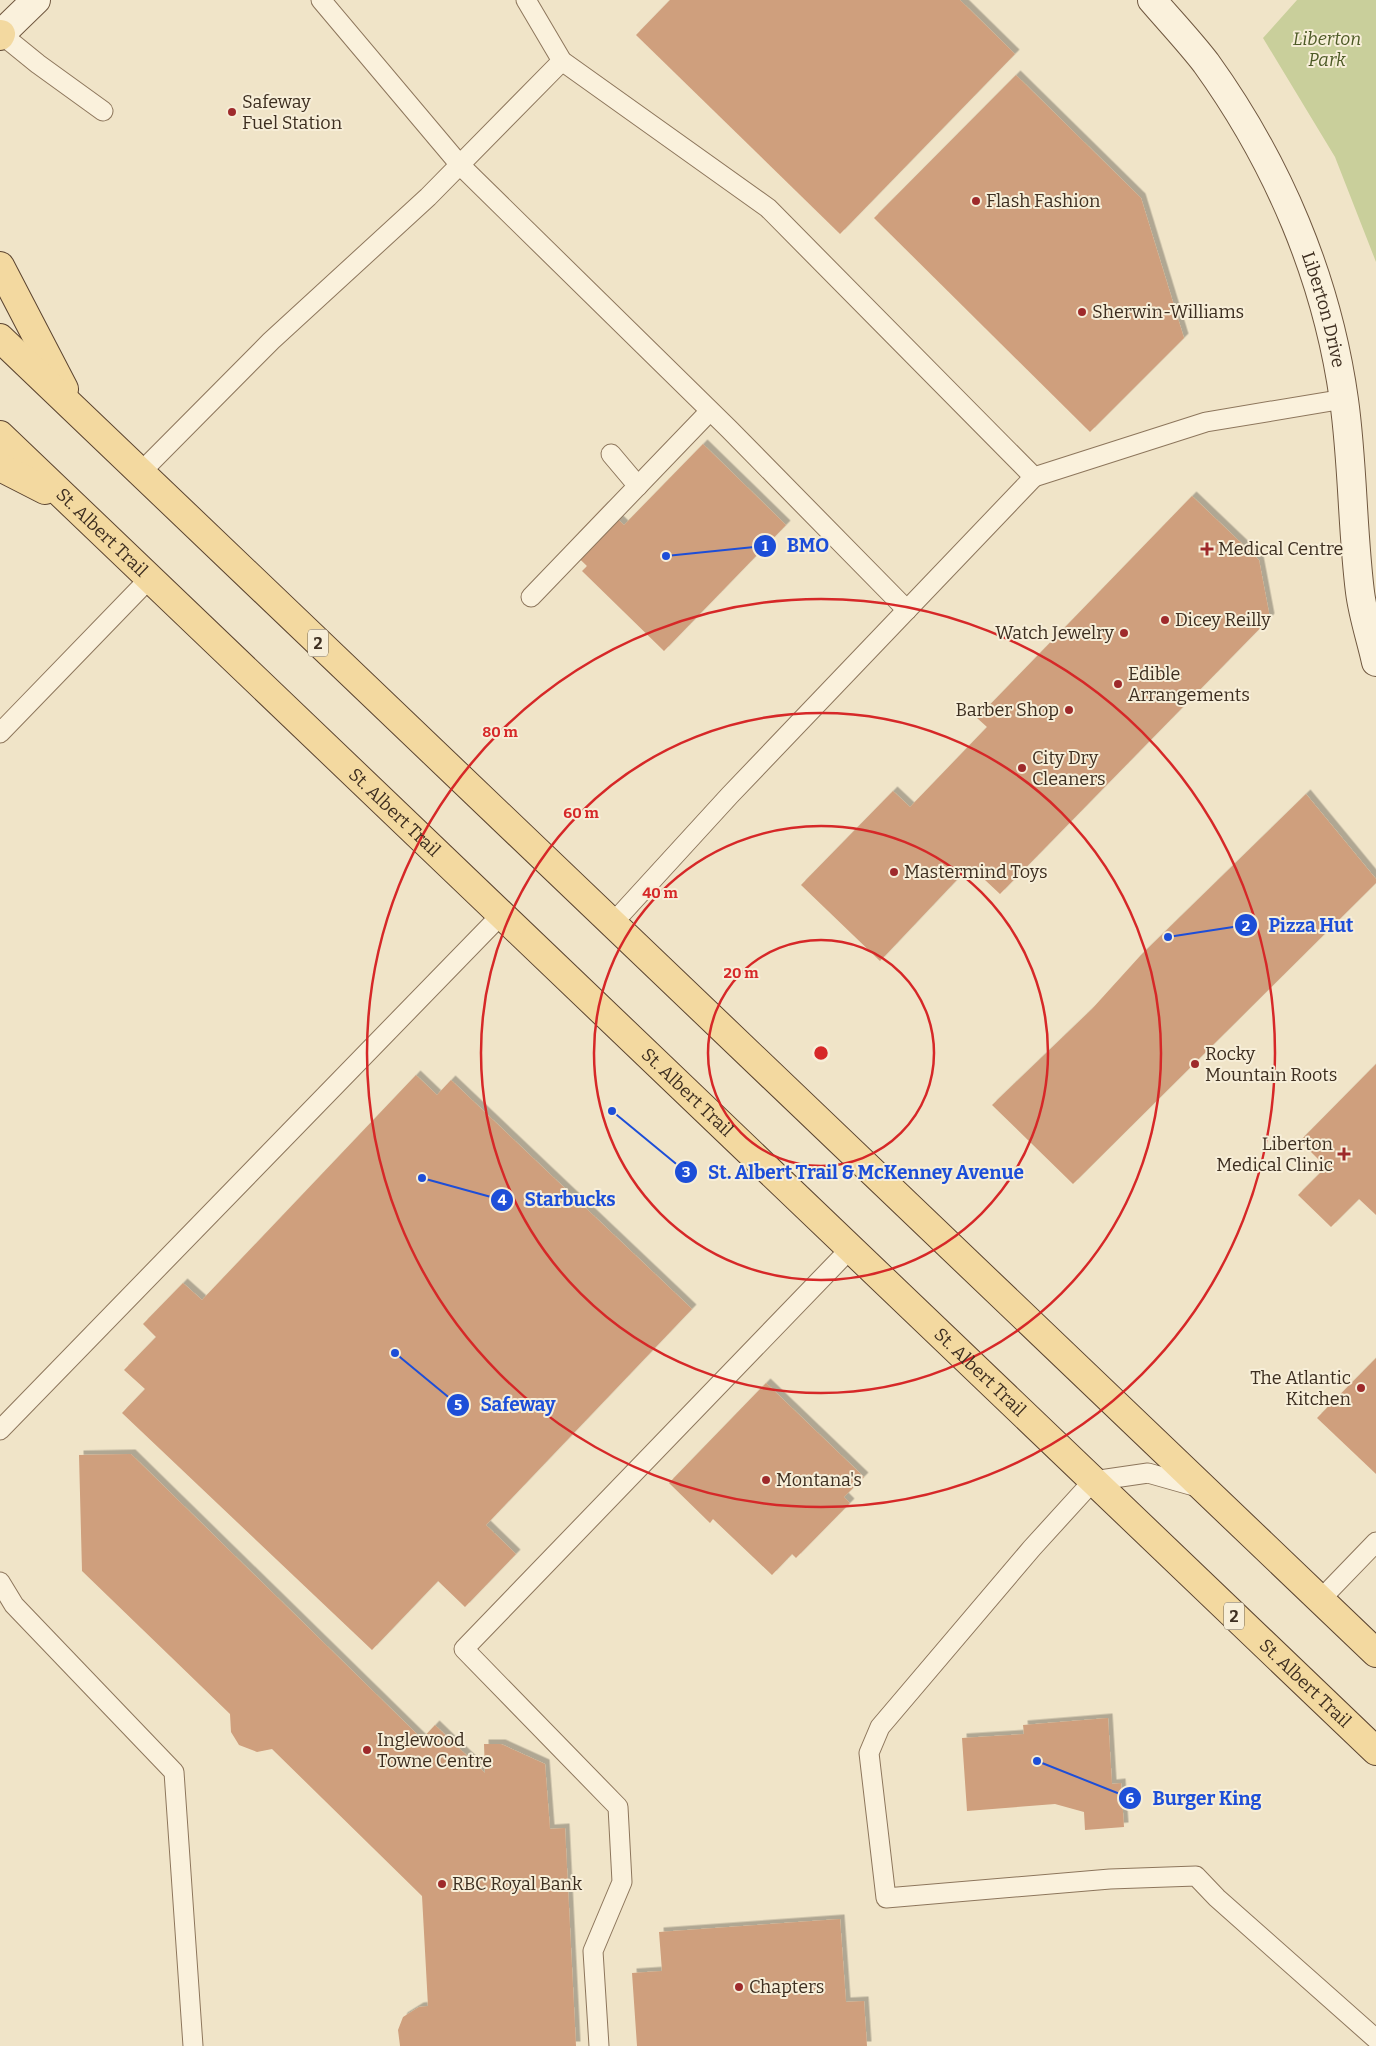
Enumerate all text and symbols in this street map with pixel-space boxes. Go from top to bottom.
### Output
park label: Liberton Park [1293,28,1361,71]
place label: Safeway Fuel Station [242,91,343,134]
marker: Safeway Fuel Station [226,106,238,118]
place label: Flash Fashion [986,190,1101,212]
marker: Flash Fashion [970,195,982,207]
street label: Liberton Drive [1297,249,1349,370]
place label: Sherwin-Williams [1092,301,1244,323]
marker: Sherwin-Williams [1076,306,1088,318]
street label: St. Albert Trail [51,484,152,581]
callout: BMO [752,529,840,563]
text: BMO [787,534,829,557]
text: 1 [762,537,769,555]
place label: Medical Centre [1218,538,1343,560]
marker: Medical Centre [1200,542,1214,556]
place label: Dicey Reilly [1175,609,1271,631]
marker: Dicey Reilly [1159,614,1171,626]
place label: Watch Jewelry [995,622,1114,644]
marker: Watch Jewelry [1118,627,1130,639]
road number: 2 [308,630,328,656]
place label: Edible Arrangements [1128,663,1250,706]
marker: Edible Arrangements [1112,678,1124,690]
place label: Barber Shop [955,699,1059,721]
marker: Barber Shop [1063,704,1075,716]
text: 80 m [482,723,518,741]
place label: City Dry Cleaners [1032,747,1106,790]
marker: City Dry Cleaners [1016,762,1028,774]
street label: St. Albert Trail [344,763,445,861]
text: 60 m [563,804,599,822]
place label: Mastermind Toys [904,861,1048,883]
marker: Mastermind Toys [888,866,900,878]
text: 40 m [642,884,679,902]
callout: Pizza Hut [1233,908,1363,942]
text: Pizza Hut [1268,914,1354,937]
text: 2 [1242,917,1250,935]
text: 20 m [724,964,759,982]
street label: St. Albert Trail [637,1043,738,1141]
place label: Rocky Mountain Roots [1205,1043,1337,1086]
centre of rings [812,1044,830,1062]
marker: Rocky Mountain Roots [1189,1058,1201,1070]
place label: Liberton Medical Clinic [1216,1133,1334,1176]
marker: Liberton Medical Clinic [1337,1147,1351,1161]
callout: St. Albert Trail & McKenney Avenue [673,1155,1034,1189]
text: St. Albert Trail & McKenney Avenue [708,1161,1024,1184]
text: 3 [682,1163,690,1181]
callout: Starbucks [489,1183,625,1217]
text: Starbucks [524,1188,616,1211]
text: 4 [497,1191,507,1209]
street label: St. Albert Trail [930,1323,1030,1421]
place label: The Atlantic Kitchen [1250,1367,1352,1410]
marker: The Atlantic Kitchen [1355,1382,1367,1394]
callout: Safeway [445,1388,565,1422]
text: Safeway [481,1393,556,1416]
text: 5 [454,1396,462,1414]
place label: Montana's [776,1469,862,1491]
marker: Montana's [760,1474,772,1486]
road number: 2 [1224,1602,1244,1630]
street label: St. Albert Trail [1255,1634,1356,1732]
place label: Inglewood Towne Centre [377,1729,492,1772]
marker: Inglewood Towne Centre [361,1744,373,1756]
callout: Burger King [1118,1781,1272,1815]
text: Burger King [1153,1787,1262,1810]
text: 6 [1126,1789,1135,1807]
place label: RBC Royal Bank [452,1873,583,1895]
marker: RBC Royal Bank [436,1878,448,1890]
place label: Chapters [749,1976,824,1998]
marker: Chapters [733,1981,745,1993]

